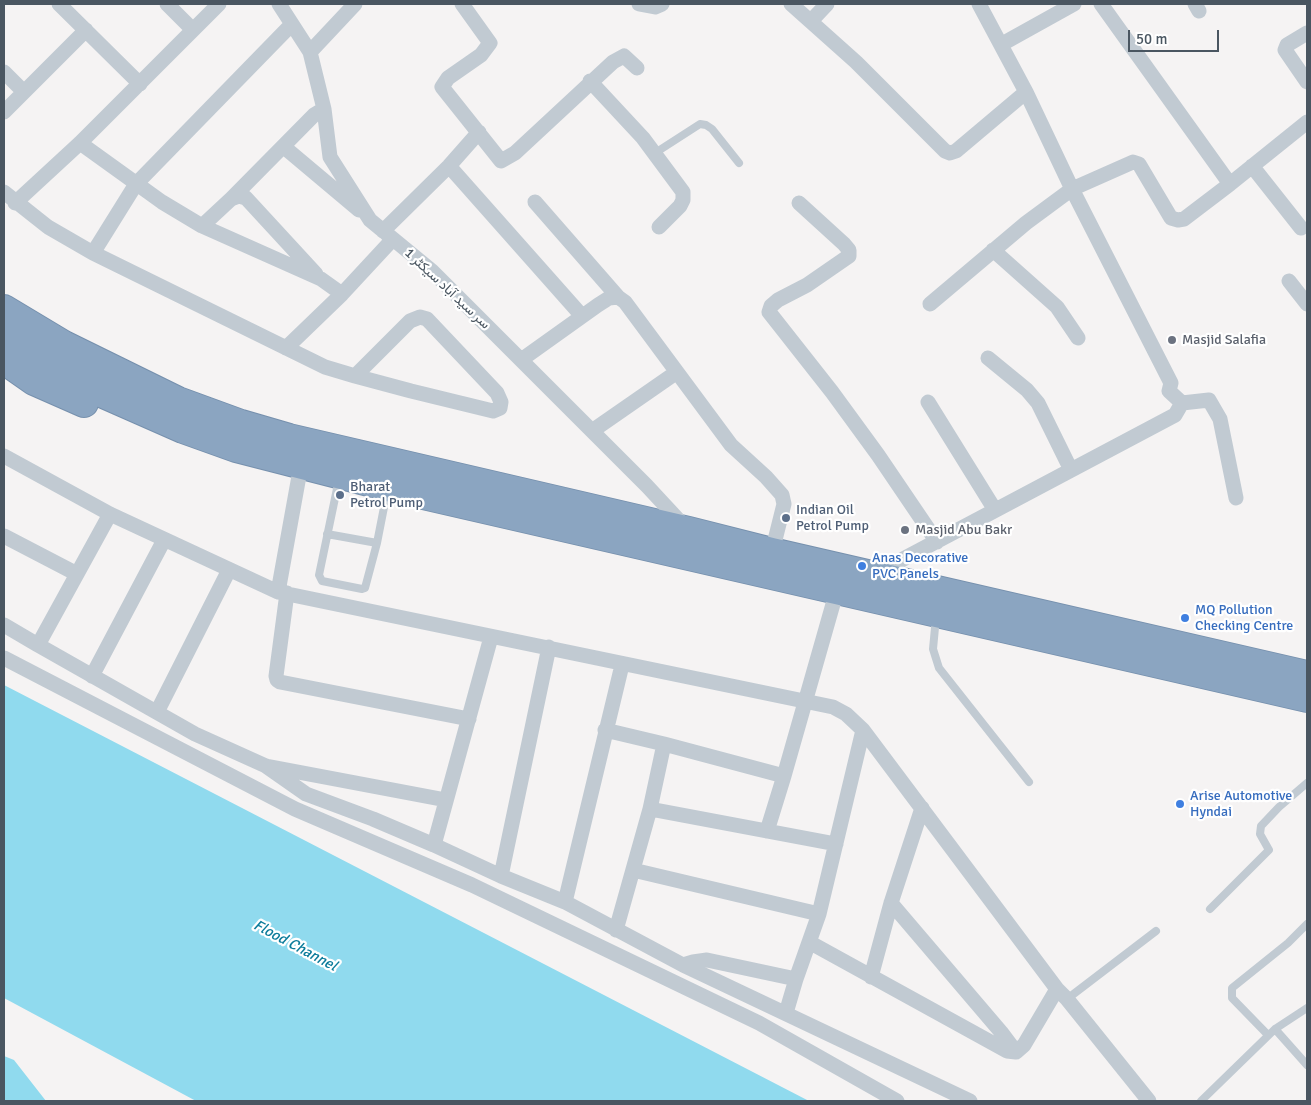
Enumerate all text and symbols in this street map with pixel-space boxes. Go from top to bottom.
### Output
scale bar [1131,20,1222,52]
text: 50 m [1136,30,1167,48]
street label: سر سید آباد سیکٹر 1 [401,245,493,333]
place label: Masjid Salafia [1182,332,1266,348]
marker: Masjid Salafia [1166,334,1178,346]
place label: Bharat Petrol Pump [350,479,423,512]
marker: Bharat Petrol Pump [334,489,346,501]
place label: Indian Oil Petrol Pump [796,502,869,534]
marker: Indian Oil Petrol Pump [780,512,792,524]
place label: Masjid Abu Bakr [915,522,1012,538]
marker: Masjid Abu Bakr [899,524,911,536]
place label: Anas Decorative PVC Panels [872,550,968,582]
marker: Anas Decorative PVC Panels [856,560,868,572]
place label: MQ Pollution Checking Centre [1195,602,1293,634]
marker: MQ Pollution Checking Centre [1179,612,1191,624]
place label: Arise Automotive Hyndai [1190,788,1292,820]
marker: Arise Automotive Hyndai [1174,798,1186,810]
water label: Flood Channel [250,916,340,976]

